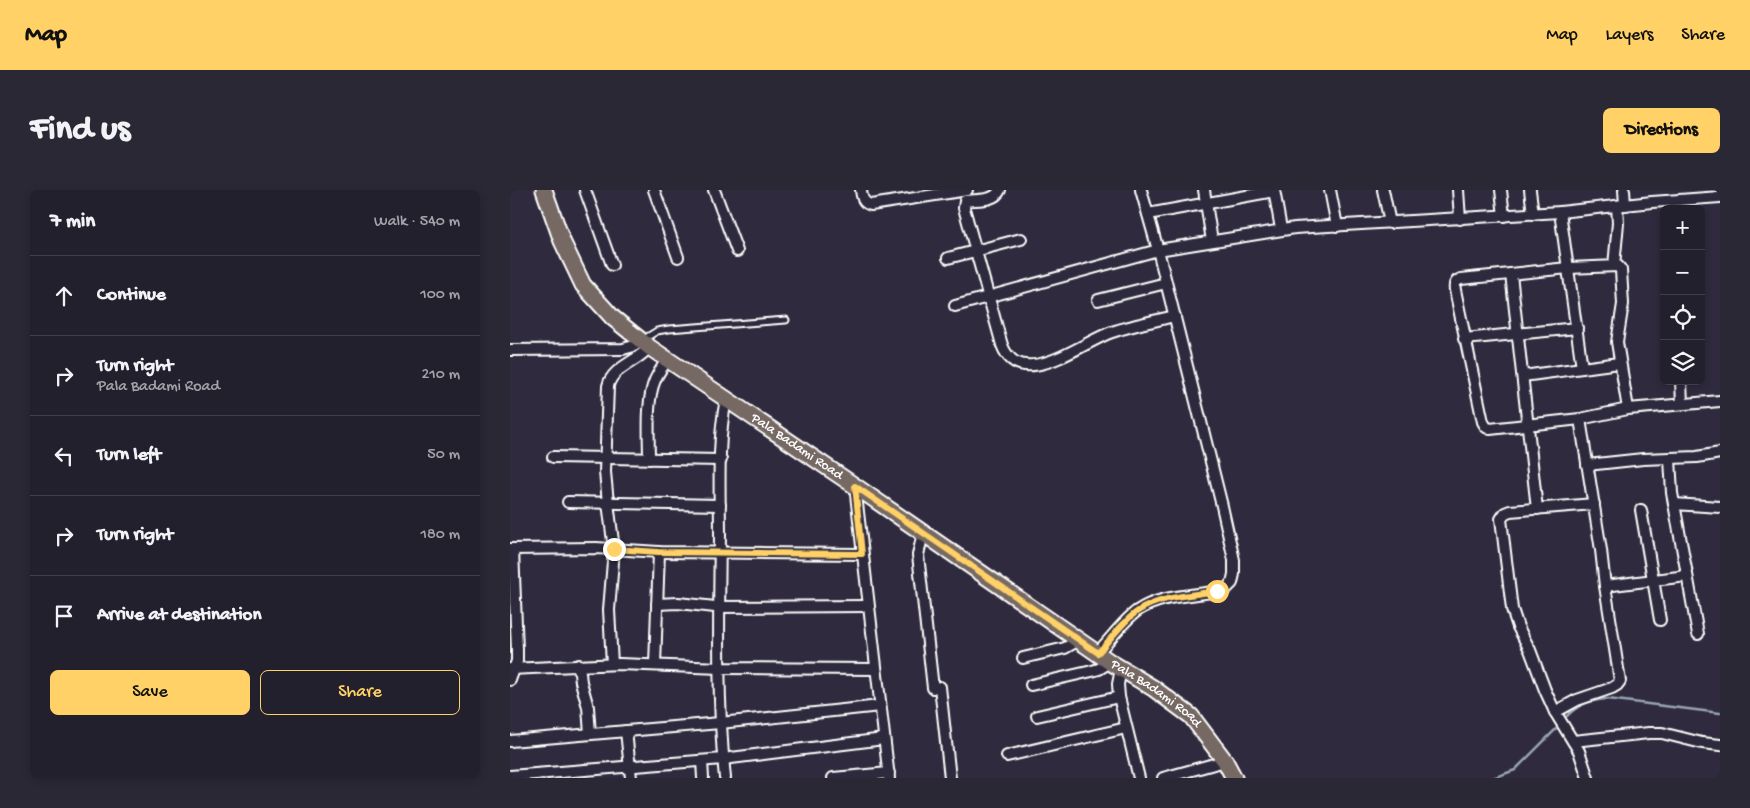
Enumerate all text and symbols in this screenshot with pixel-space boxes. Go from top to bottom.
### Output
text: Map [25,21,67,50]
text: Map [1546,25,1578,46]
text: Layers [1606,25,1653,46]
text: Share [1681,25,1725,46]
button: Directions [1603,108,1720,153]
text: Find us [30,110,130,151]
map controls [1660,205,1705,385]
button: + [1660,205,1705,250]
text: 7 min [50,210,95,235]
text: Walk · 540 m [374,213,460,232]
button: − [1660,250,1705,295]
icon: ahead [50,282,78,310]
text: Continue [97,284,166,307]
text: 100 m [420,286,460,305]
button: locate [1660,295,1705,340]
button: layers [1660,340,1705,385]
text: Turn right [97,355,173,378]
icon: right [50,362,78,390]
text: 210 m [421,366,460,385]
text: Pala Badami Road [97,378,220,397]
street label: Pala Badami Road [747,409,848,485]
icon: left [50,442,78,470]
text: Turn left [97,444,161,467]
text: 50 m [427,446,460,465]
icon: right [50,522,78,550]
text: Turn right [97,524,173,547]
text: 180 m [421,526,460,545]
route end [603,538,626,561]
route start [1206,580,1229,603]
icon: arrive [50,602,78,630]
text: Arrive at destination [97,604,261,627]
street label: Pala Badami Road [1107,655,1206,732]
button: Save [50,670,250,715]
button: Share [260,670,460,715]

